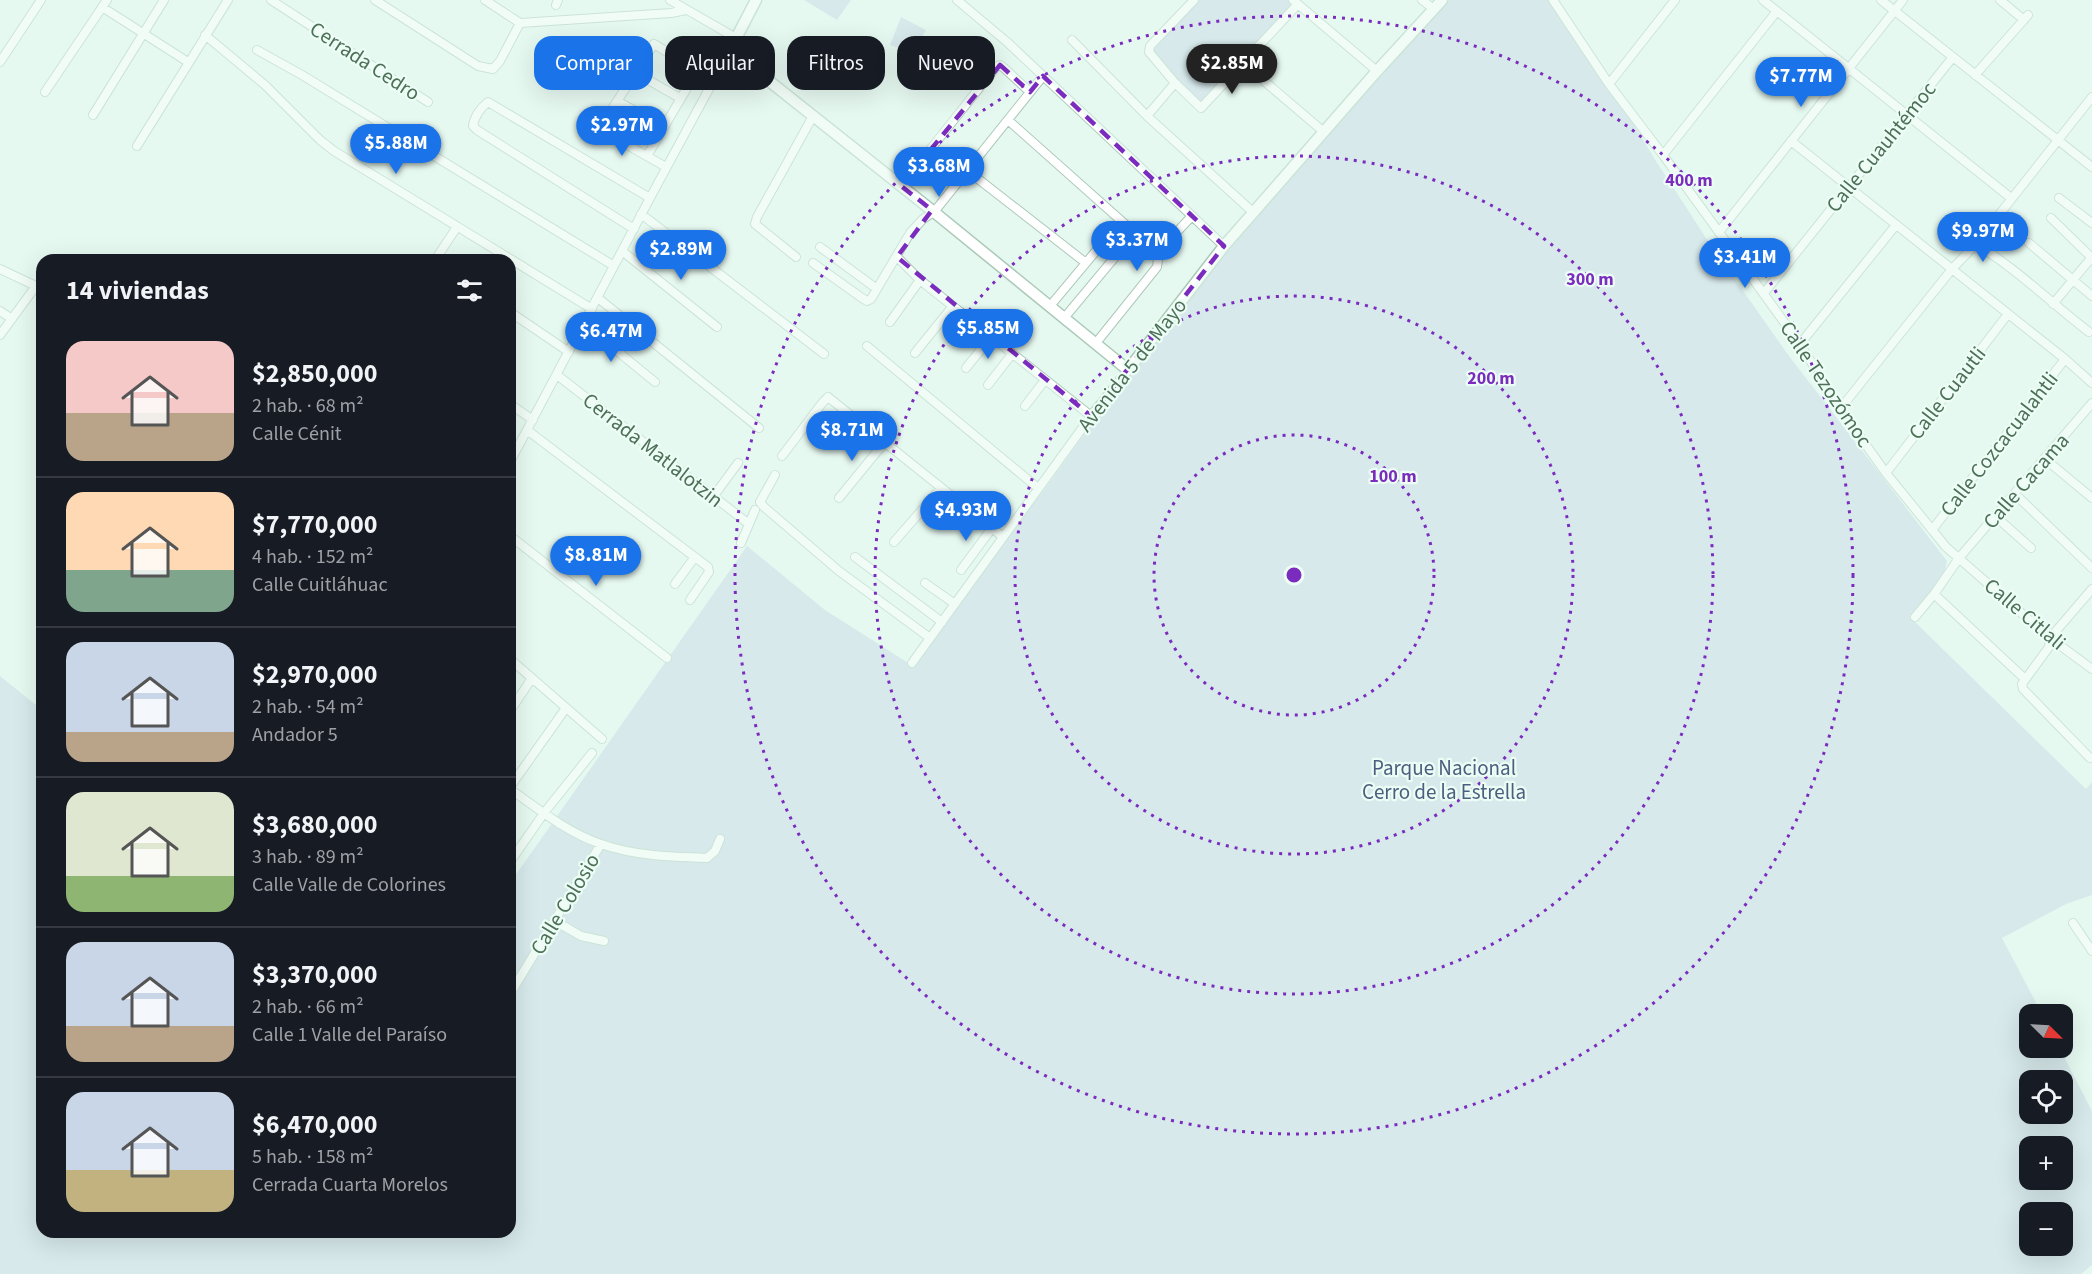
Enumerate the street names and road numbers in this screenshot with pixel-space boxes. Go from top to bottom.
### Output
street label: Cerrada Cedro [304,14,426,108]
street label: Calle Cuauhtémoc [1819,75,1943,219]
street label: Avenida 5 de Mayo [1070,292,1194,438]
street label: Calle Tezozómoc [1773,315,1880,454]
street label: Calle Cuautli [1901,340,1993,446]
street label: Calle Cozcacualahtli [1933,365,2065,523]
street label: Cerrada Matlalotzin [576,385,730,515]
street label: Calle Cacama [1976,426,2076,536]
street label: Calle Citlali [1978,571,2072,657]
street label: Calle Colosio [523,848,607,960]

